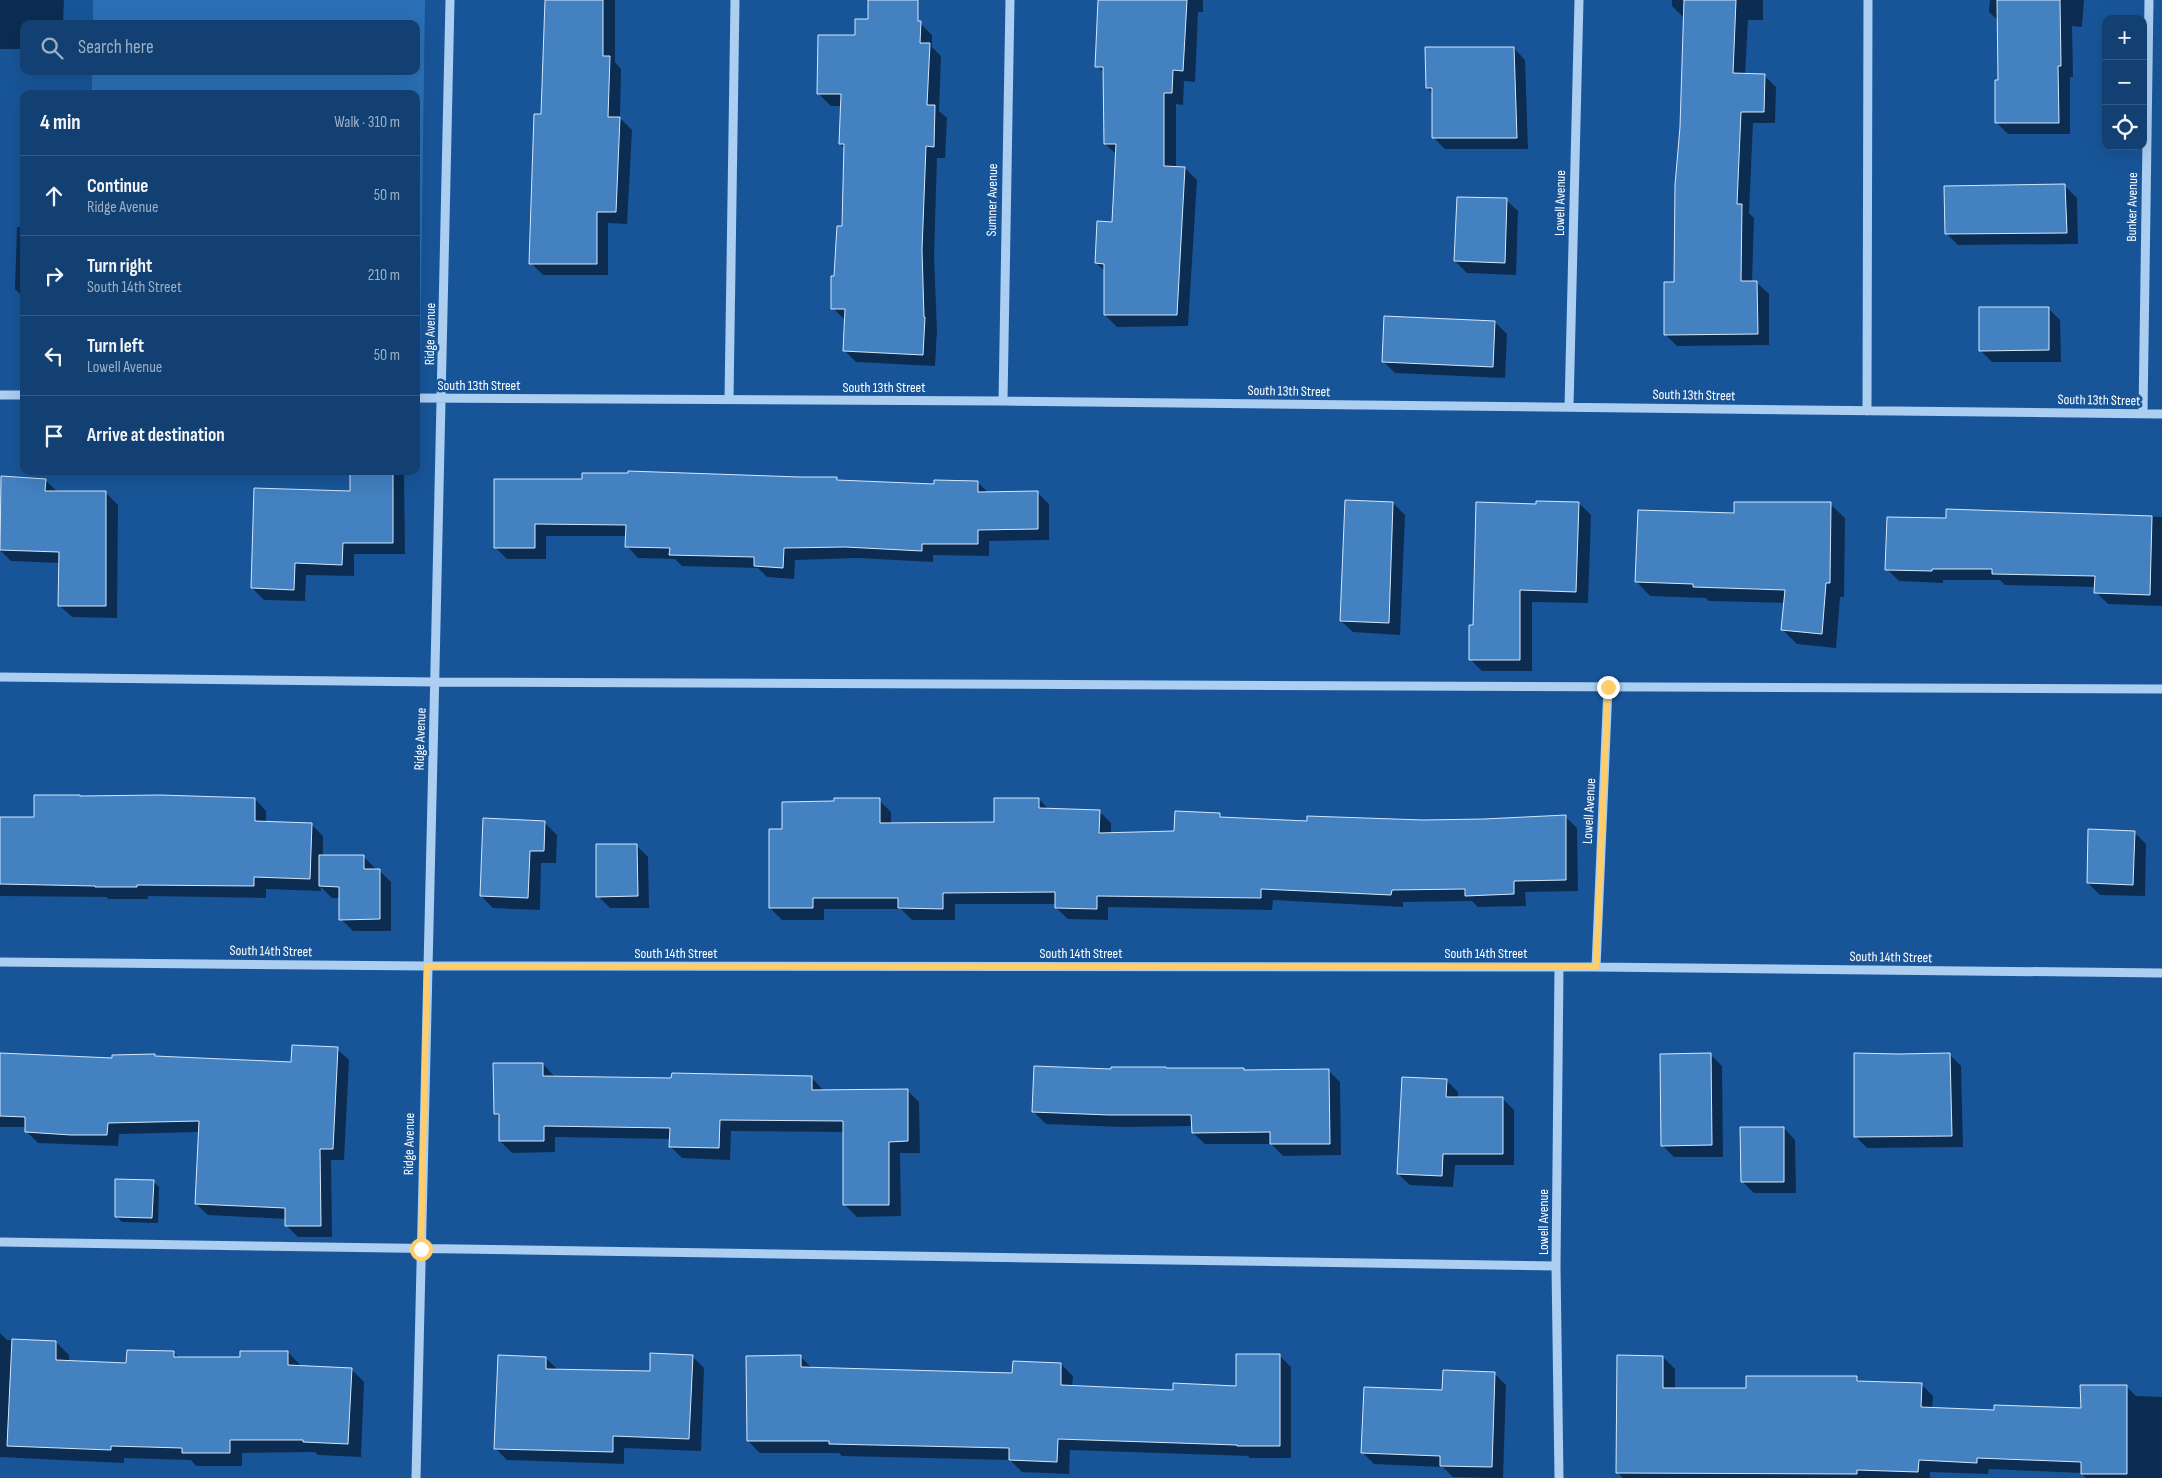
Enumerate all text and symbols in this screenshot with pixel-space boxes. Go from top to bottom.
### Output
map controls [2102,15,2147,150]
button: + [2102,15,2147,60]
search box [20,20,420,75]
icon: search [38,34,66,62]
text: Search here [78,36,154,59]
button: − [2102,60,2147,105]
button: locate [2102,105,2147,150]
text: 4 min [40,110,81,135]
text: Walk · 310 m [334,113,400,132]
street label: Sumner Avenue [983,163,1001,237]
street label: Lowell Avenue [1551,170,1569,236]
street label: Bunker Avenue [2123,172,2141,242]
text: Continue [87,175,148,198]
icon: ahead [40,182,68,210]
text: 50 m [374,186,400,205]
text: Ridge Avenue [87,198,158,217]
text: Turn right [87,255,152,278]
icon: right [40,262,68,290]
text: 210 m [368,266,400,285]
text: South 14th Street [87,278,182,297]
street label: Ridge Avenue [421,303,439,365]
text: Turn left [87,335,144,358]
icon: left [40,342,68,370]
text: 50 m [374,346,400,365]
text: Lowell Avenue [87,358,162,377]
street label: South 13th Street [438,377,520,394]
street label: South 13th Street [843,379,925,396]
street label: South 13th Street [1247,382,1331,400]
street label: South 13th Street [1652,386,1736,404]
street label: South 13th Street [2057,391,2141,409]
icon: arrive [40,422,68,450]
text: Arrive at destination [87,424,225,447]
route end [1597,676,1620,699]
street label: Ridge Avenue [410,707,430,771]
street label: Lowell Avenue [1579,778,1599,844]
street label: South 14th Street [229,942,313,960]
street label: South 14th Street [635,945,717,962]
street label: South 14th Street [1040,945,1122,962]
street label: South 14th Street [1445,945,1527,962]
street label: South 14th Street [1849,948,1933,966]
street label: Ridge Avenue [400,1113,418,1175]
street label: Lowell Avenue [1535,1189,1552,1255]
route start [410,1238,433,1261]

